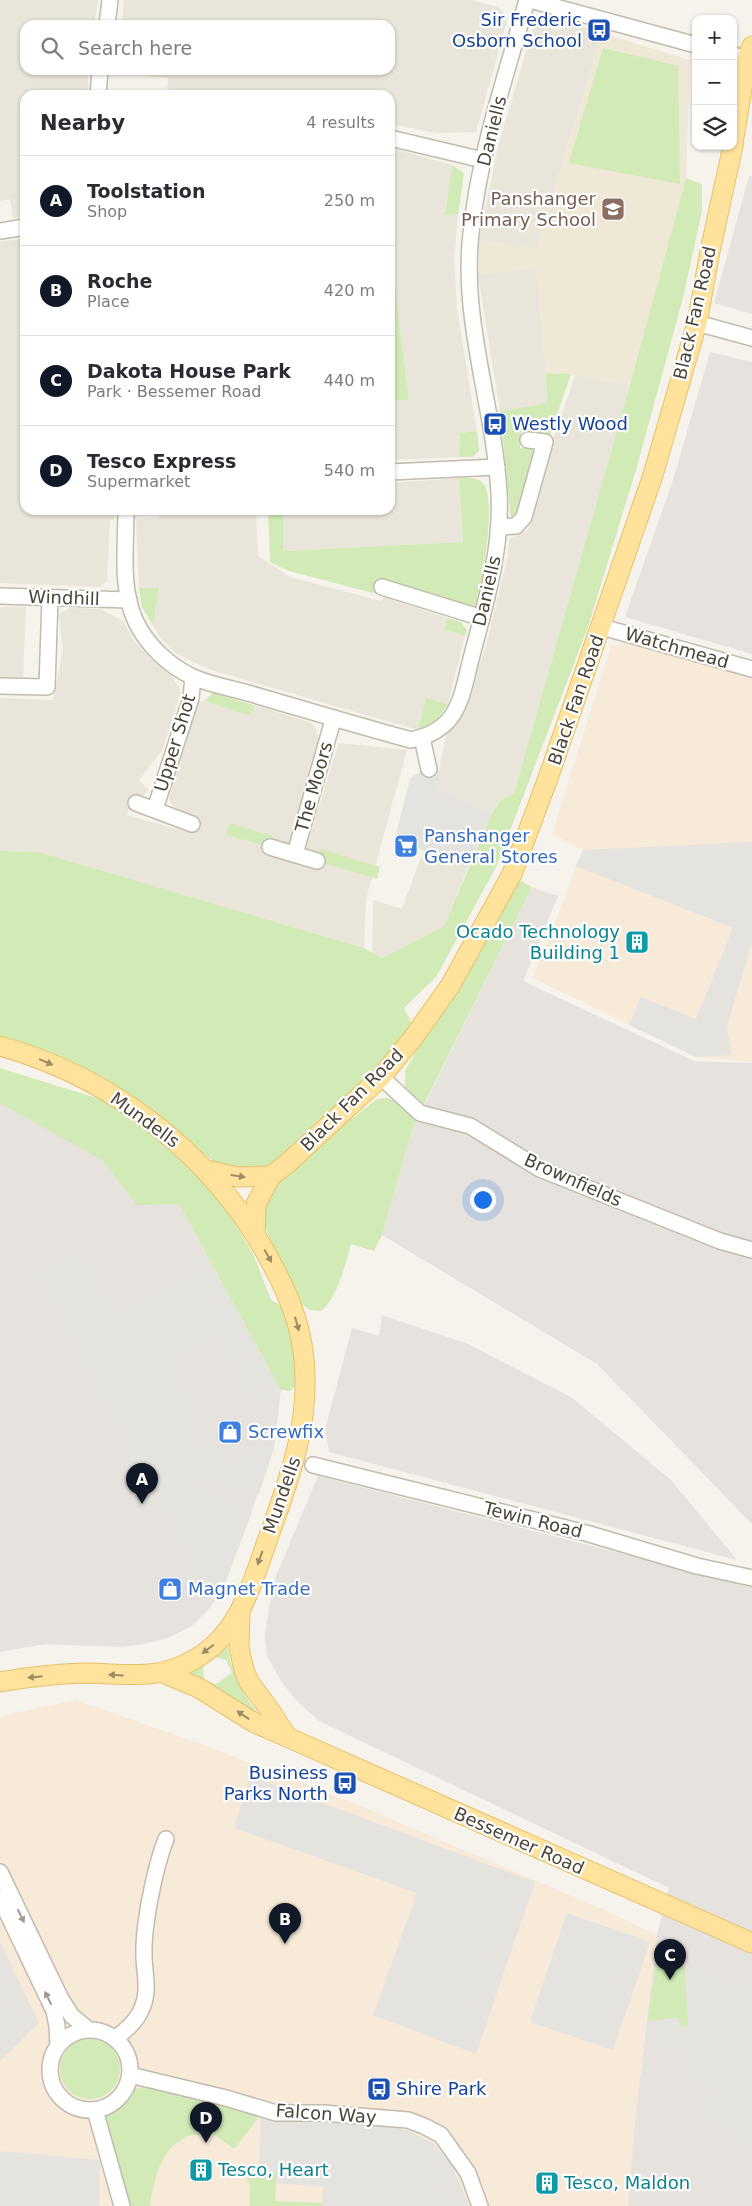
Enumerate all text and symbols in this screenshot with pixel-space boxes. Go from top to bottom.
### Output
place label: Sir Frederic Osborn School [452,9,582,51]
map controls [692,15,737,150]
button: + [692,15,737,60]
bus stop icon: Sir Frederic Osborn School [586,17,612,43]
search box [20,20,395,75]
icon: search [38,34,66,62]
text: Search here [78,37,192,59]
button: − [692,60,737,105]
street label: Daniells [473,94,510,168]
button: layers [692,105,737,150]
text: Nearby [40,111,125,135]
text: 4 results [306,113,375,132]
text: Toolstation [87,180,205,202]
place label: Panshanger Primary School [461,188,597,230]
text: A [50,191,62,210]
text: 250 m [324,191,375,210]
school or university icon: Panshanger Primary School [600,196,626,222]
text: Shop [87,202,127,221]
street label: Black Fan Road [669,244,720,382]
text: Roche [87,270,152,292]
text: B [50,281,62,300]
text: 420 m [324,281,375,300]
text: Place [87,292,130,311]
text: Dakota House Park [87,360,291,382]
text: C [50,371,62,390]
text: 440 m [324,371,375,390]
text: Park · Bessemer Road [87,382,261,401]
bus stop icon: Westly Wood [482,411,508,437]
place label: Westly Wood [512,413,628,434]
text: Tesco Express [87,450,236,472]
text: D [49,461,63,480]
text: 540 m [324,461,375,480]
text: Supermarket [87,472,190,491]
street label: Daniells [468,554,505,628]
street label: Windhill [28,586,100,609]
street label: Watchmead [623,623,732,672]
street label: Black Fan Road [543,632,608,768]
street label: Upper Shot [150,691,199,794]
street label: The Moors [290,739,337,836]
place label: Panshanger General Stores [424,825,558,867]
supermarket icon: Panshanger General Stores [393,833,419,859]
place label: Ocado Technology Building 1 [456,921,620,963]
building icon: Ocado Technology Building 1 [624,929,650,955]
street label: Black Fan Road [296,1044,407,1155]
one-way arrow [39,1058,54,1066]
street label: Mundells [107,1088,184,1152]
street label: Brownfields [521,1149,625,1210]
one-way arrow [230,1172,246,1180]
your location [470,1187,496,1213]
one-way arrow [263,1249,272,1263]
one-way arrow [294,1316,302,1331]
shop icon: Screwfix [217,1419,243,1445]
place label: Screwfix [248,1421,324,1442]
street label: Mundells [259,1453,305,1536]
pin: A [126,1463,158,1504]
street label: Tewin Road [481,1497,585,1542]
one-way arrow [256,1551,264,1566]
shop icon: Magnet Trade [157,1576,183,1602]
place label: Magnet Trade [188,1578,311,1599]
one-way arrow [202,1644,215,1655]
one-way arrow [108,1671,124,1679]
one-way arrow [26,1673,42,1681]
one-way arrow [237,1711,250,1720]
place label: Business Parks North [224,1762,328,1804]
bus stop icon: Business Parks North [332,1770,358,1796]
street label: Bessemer Road [451,1802,587,1879]
pin: B [269,1903,301,1944]
one-way arrow [17,1909,25,1923]
pin: C [654,1939,686,1980]
one-way arrow [44,1991,52,2005]
bus stop icon: Shire Park [366,2076,392,2102]
place label: Shire Park [396,2078,487,2099]
street label: Falcon Way [275,2100,378,2128]
pin: D [190,2102,222,2143]
building icon: Tesco, Heart [188,2157,214,2183]
place label: Tesco, Heart [217,2159,329,2180]
building icon: Tesco, Maldon [534,2170,560,2196]
place label: Tesco, Maldon [563,2172,690,2193]

